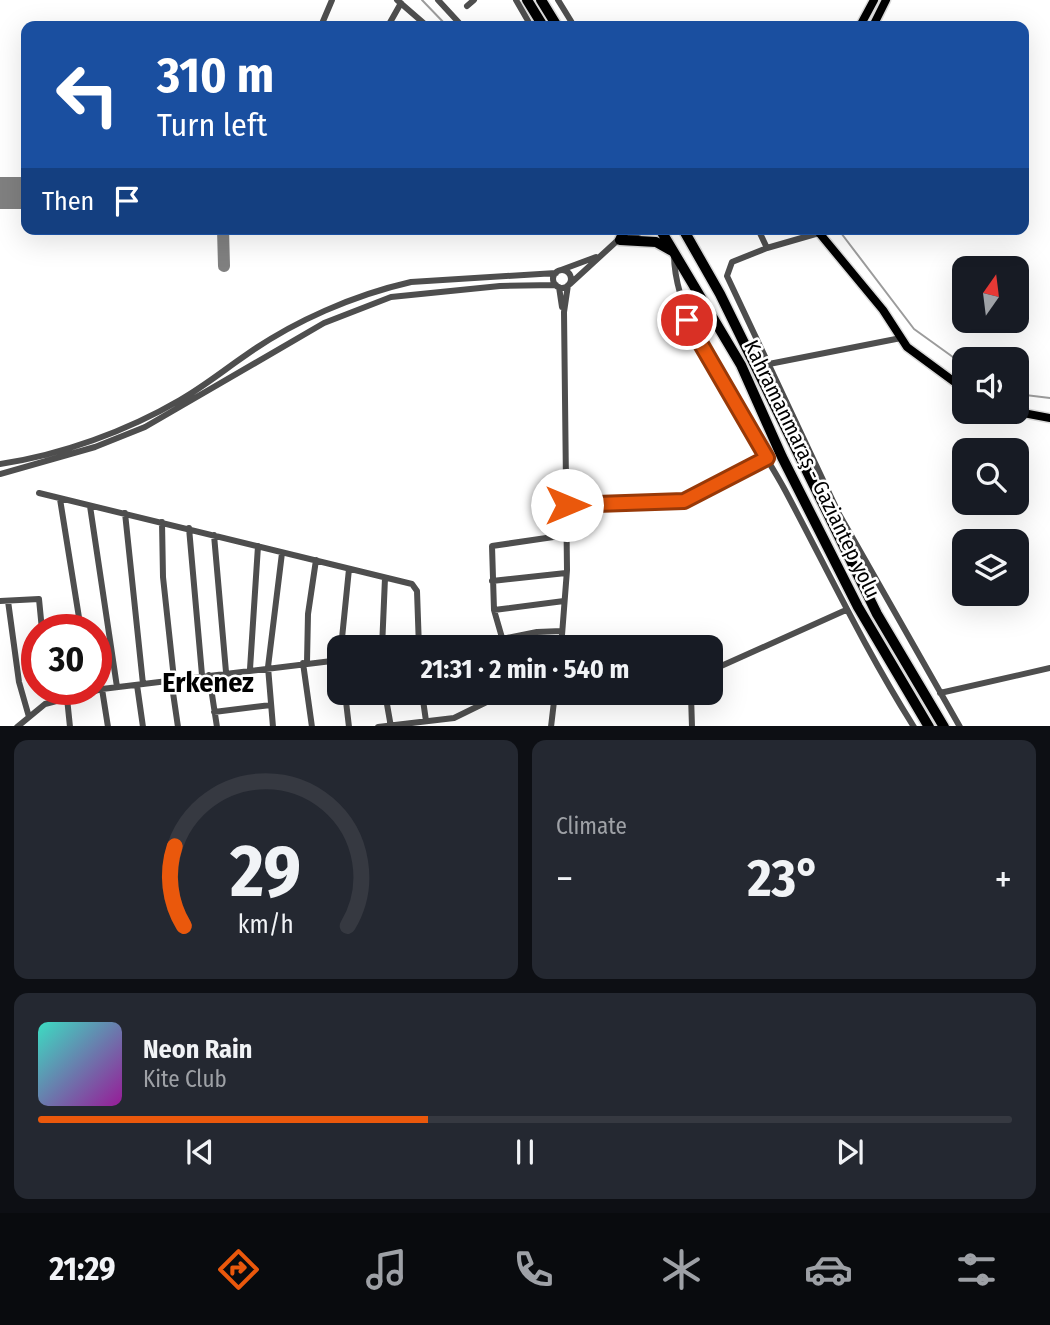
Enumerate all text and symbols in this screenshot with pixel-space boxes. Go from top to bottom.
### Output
text: 310 m [157,46,274,105]
icon: left [42,49,133,140]
text: Turn left [157,106,267,144]
icon: arrive [108,182,146,220]
text: Then [42,186,94,217]
north arrow [952,256,1029,332]
map controls [952,256,1029,606]
pin [657,290,717,350]
icon: arrive [668,301,706,339]
street label: Kahramanmaraş - Gaziantep yolu [738,336,886,602]
button: sound [952,347,1029,424]
button: search [952,438,1029,515]
position arrow [530,468,604,542]
button: layers [952,529,1029,606]
speed limit sign: 30 [21,614,112,705]
text: 21:31 · 2 min · 540 m [421,654,629,685]
district label: Erkenez [162,666,254,699]
text: Climate [556,812,627,840]
text: 29 [230,828,301,915]
text: 23° [747,847,820,910]
text: − [556,856,573,902]
text: + [995,856,1012,902]
text: km/h [238,909,294,939]
text: Neon Rain [143,1034,252,1065]
text: Kite Club [143,1065,227,1093]
icon: previous [181,1133,219,1171]
icon: pause [506,1133,544,1171]
icon: next [831,1133,869,1171]
icon: directions [214,1245,263,1294]
icon: music [362,1245,411,1294]
icon: phone [509,1245,558,1294]
icon: climate [657,1245,706,1294]
icon: car [804,1245,853,1294]
icon: filters [952,1245,1001,1294]
text: 21:29 [49,1250,116,1288]

